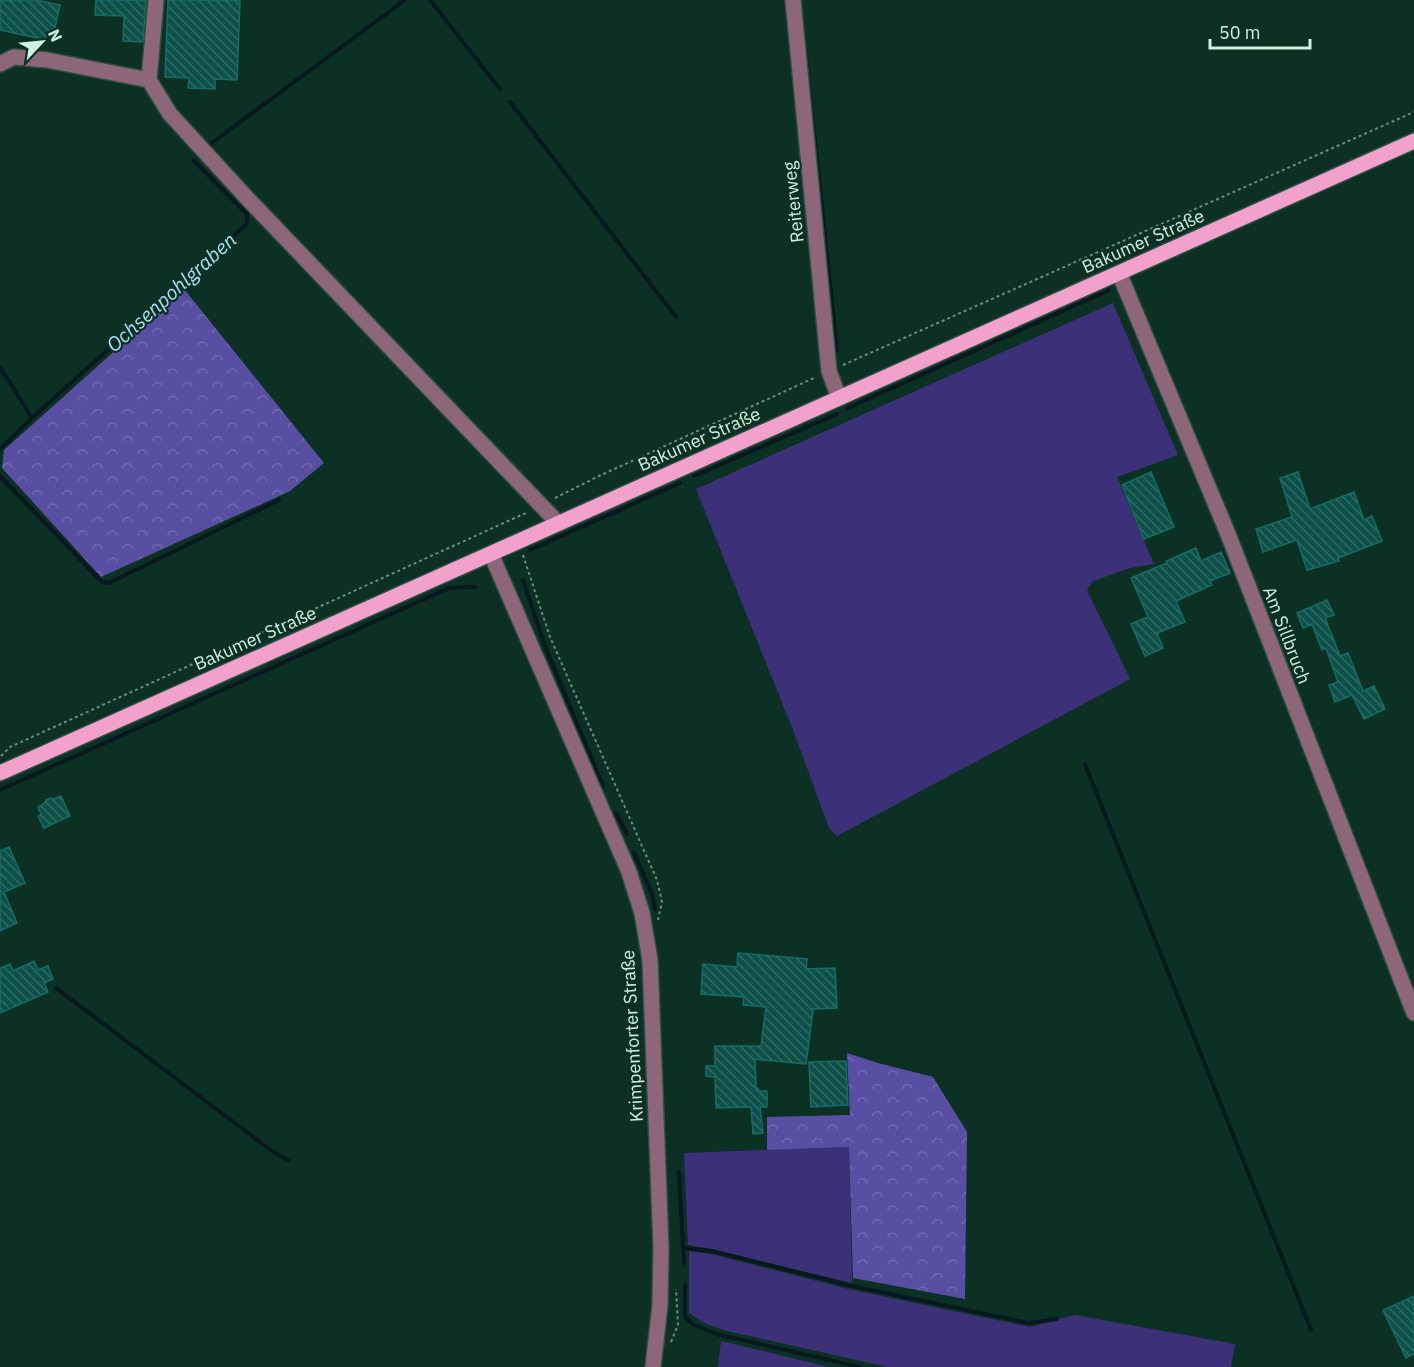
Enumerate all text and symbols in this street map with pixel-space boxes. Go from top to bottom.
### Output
north arrow [12,12,72,72]
scale bar [1210,12,1310,50]
text: 50 m [1219,21,1261,44]
text: N [44,26,67,45]
street label: Reiterweg [777,160,809,244]
street label: Bakumer Straße [1078,204,1208,278]
water label: Ochsenpohlgraben [100,226,242,358]
street label: Bakumer Straße [634,402,764,476]
street label: Am Sillbruch [1258,583,1316,687]
street label: Bakumer Straße [190,601,320,675]
street label: Krimpenforter Straße [616,949,648,1123]

